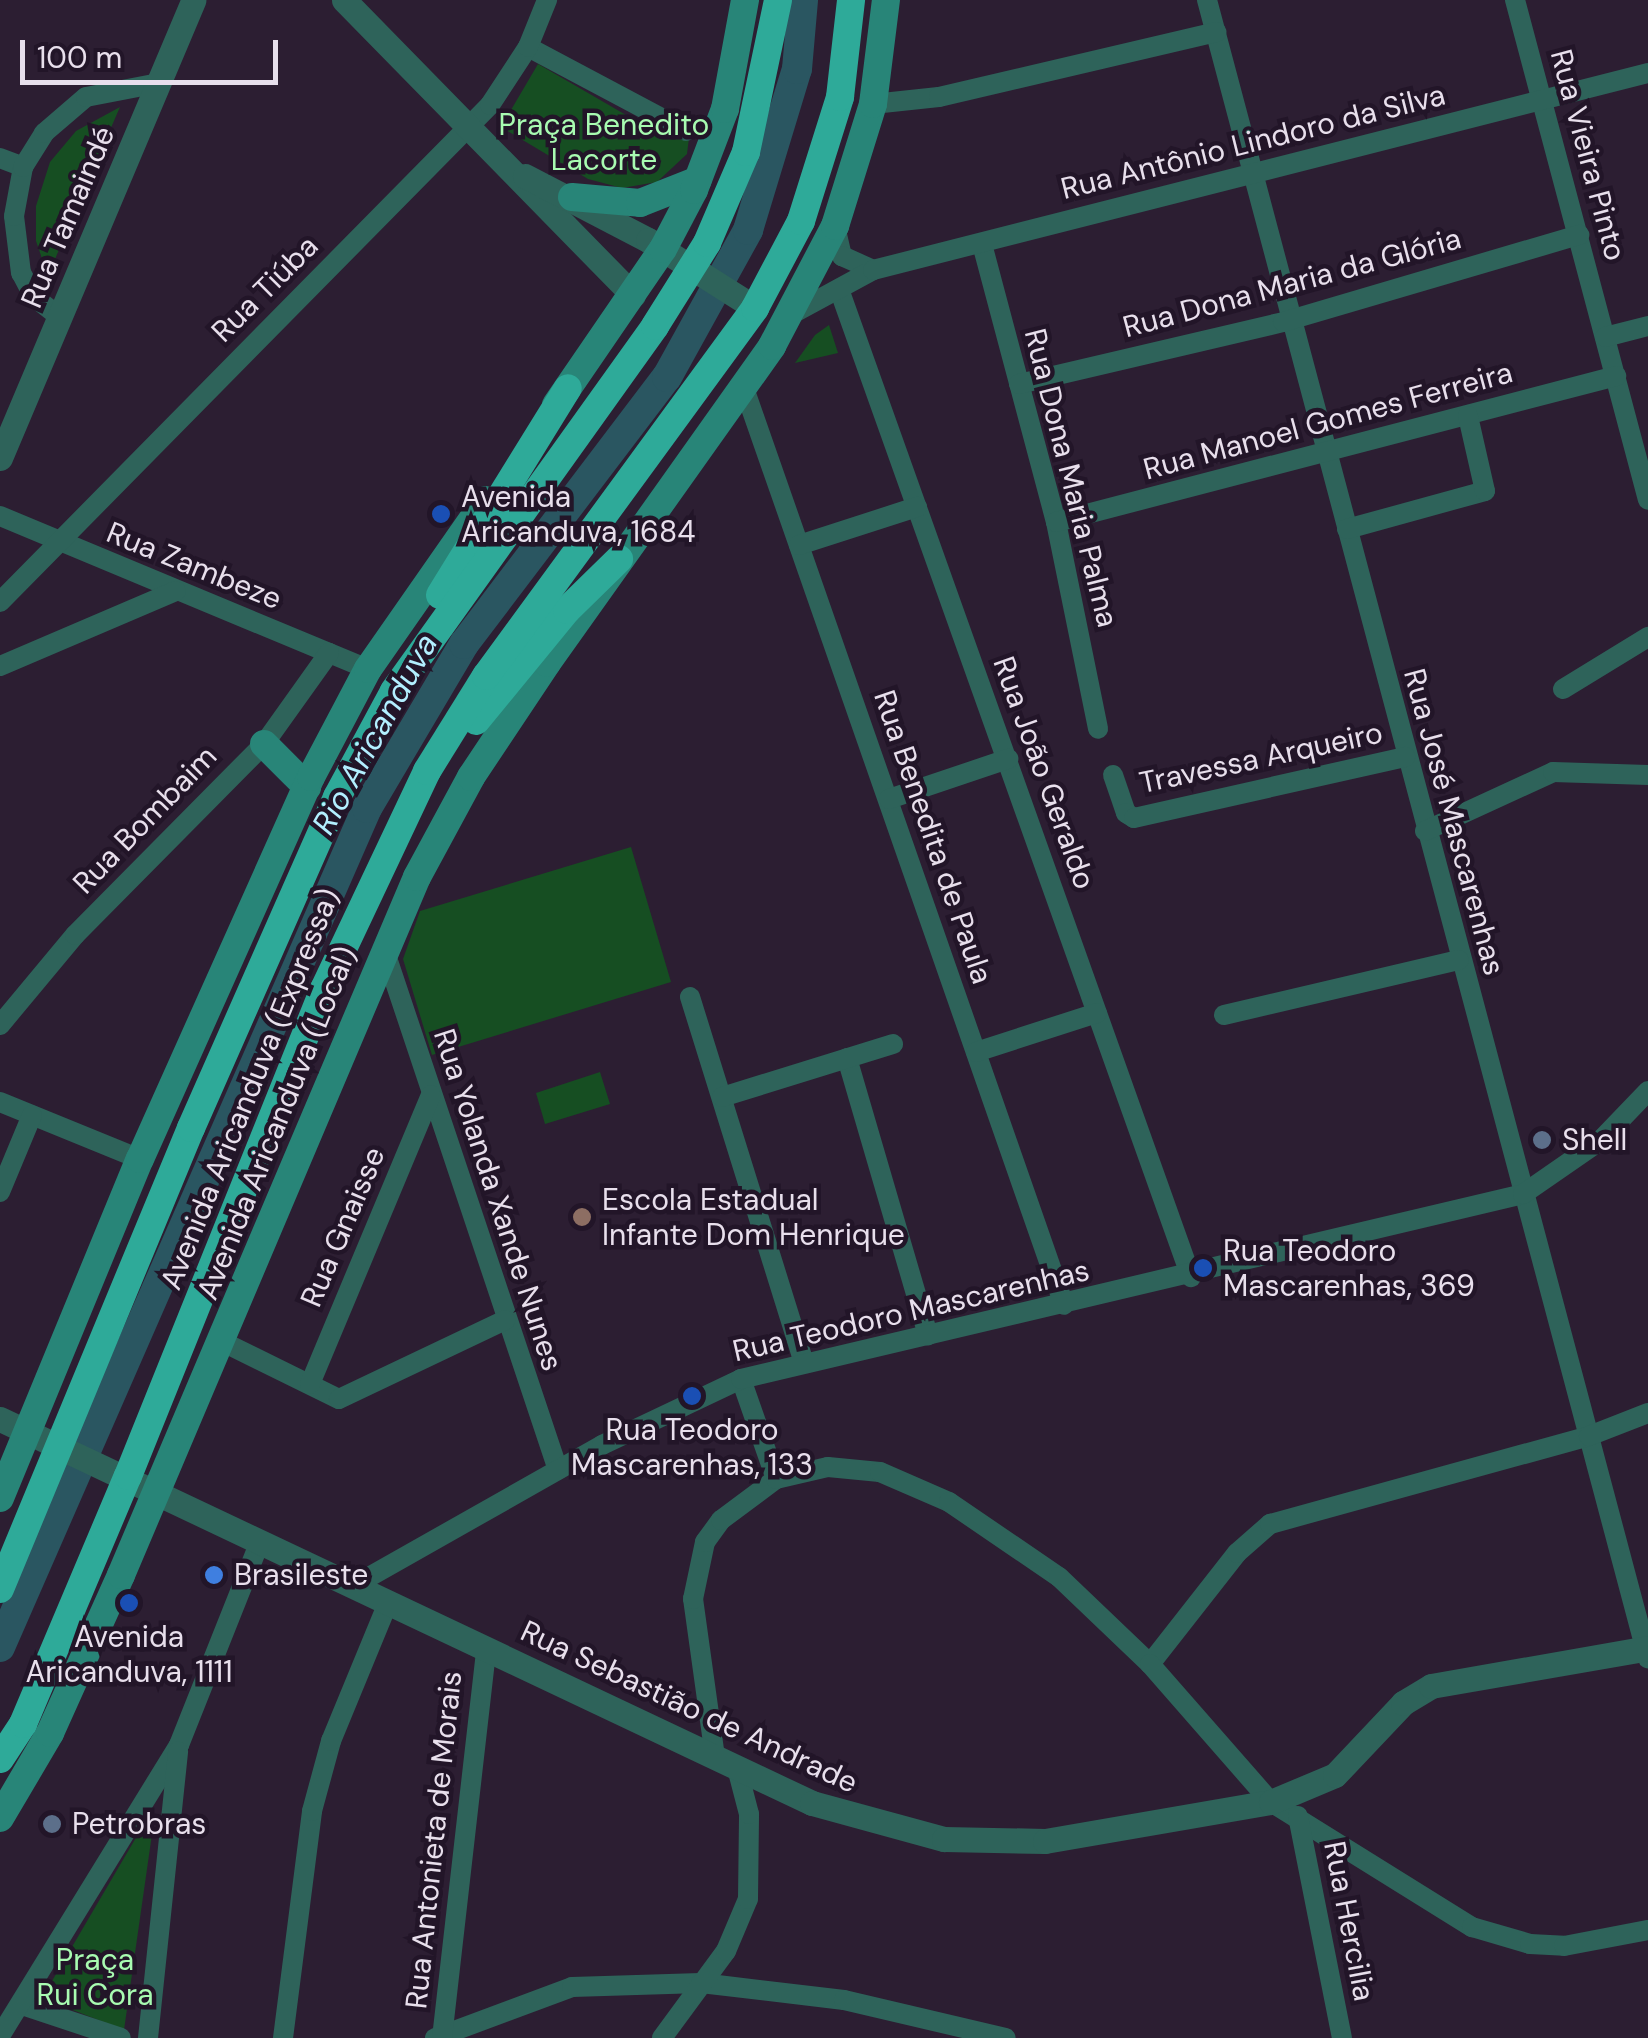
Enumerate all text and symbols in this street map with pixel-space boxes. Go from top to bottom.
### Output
scale bar [25,20,282,82]
text: 100 m [37,38,122,77]
street label: Rua Vieira Pinto [1543,45,1633,265]
street label: Rua Antônio Lindoro da Silva [1057,77,1449,207]
park label: Praça Benedito Lacorte [499,107,709,178]
street label: Rua Tamaindé [14,121,122,313]
street label: Rua Dona Maria da Glória [1119,221,1465,345]
street label: Rua Tiúba [204,228,326,350]
street label: Rua Dona Maria Palma [1016,325,1126,631]
street label: Rua Manoel Gomes Ferreira [1139,354,1517,488]
place label: Avenida Aricanduva, 1684 [461,479,695,550]
marker: Avenida Aricanduva, 1684 [430,503,452,525]
street label: Rua Zambeze [101,515,287,617]
water label: Rio Aricanduva [304,627,446,841]
street label: Rua João Geraldo [985,652,1103,894]
street label: Rua José Mascarenhas [1396,665,1512,979]
street label: Rua Benedita de Paula [866,686,1000,988]
street label: Travessa Arqueiro [1136,715,1386,801]
street label: Rua Bombaim [66,739,224,901]
street label: Avenida Aricanduva (Expressa) [153,883,347,1295]
street label: Avenida Aricanduva (Local) [190,941,364,1305]
street label: Rua Yolanda Xande Nunes [426,1025,570,1375]
place label: Shell [1562,1122,1627,1158]
marker: Shell [1531,1129,1553,1151]
street label: Rua Gnaisse [293,1142,393,1312]
place label: Escola Estadual Infante Dom Henrique [602,1182,905,1252]
marker: Escola Estadual Infante Dom Henrique [571,1206,593,1228]
place label: Rua Teodoro Mascarenhas, 369 [1223,1233,1475,1304]
street label: Rua Teodoro Mascarenhas [729,1252,1093,1370]
marker: Rua Teodoro Mascarenhas, 369 [1192,1257,1214,1279]
marker: Rua Teodoro Mascarenhas, 133 [681,1385,703,1407]
place label: Rua Teodoro Mascarenhas, 133 [571,1412,813,1482]
place label: Brasileste [234,1557,368,1593]
marker: Brasileste [203,1564,225,1586]
marker: Avenida Aricanduva, 1111 [118,1592,140,1614]
street label: Rua Sebastião de Andrade [515,1613,863,1801]
place label: Avenida Aricanduva, 1111 [25,1619,233,1690]
street label: Rua Antonieta de Morais [398,1669,470,2011]
place label: Petrobras [72,1806,206,1842]
marker: Petrobras [41,1813,63,1835]
street label: Rua Hercilia [1316,1838,1382,2004]
park label: Praça Rui Cora [37,1942,153,2012]

